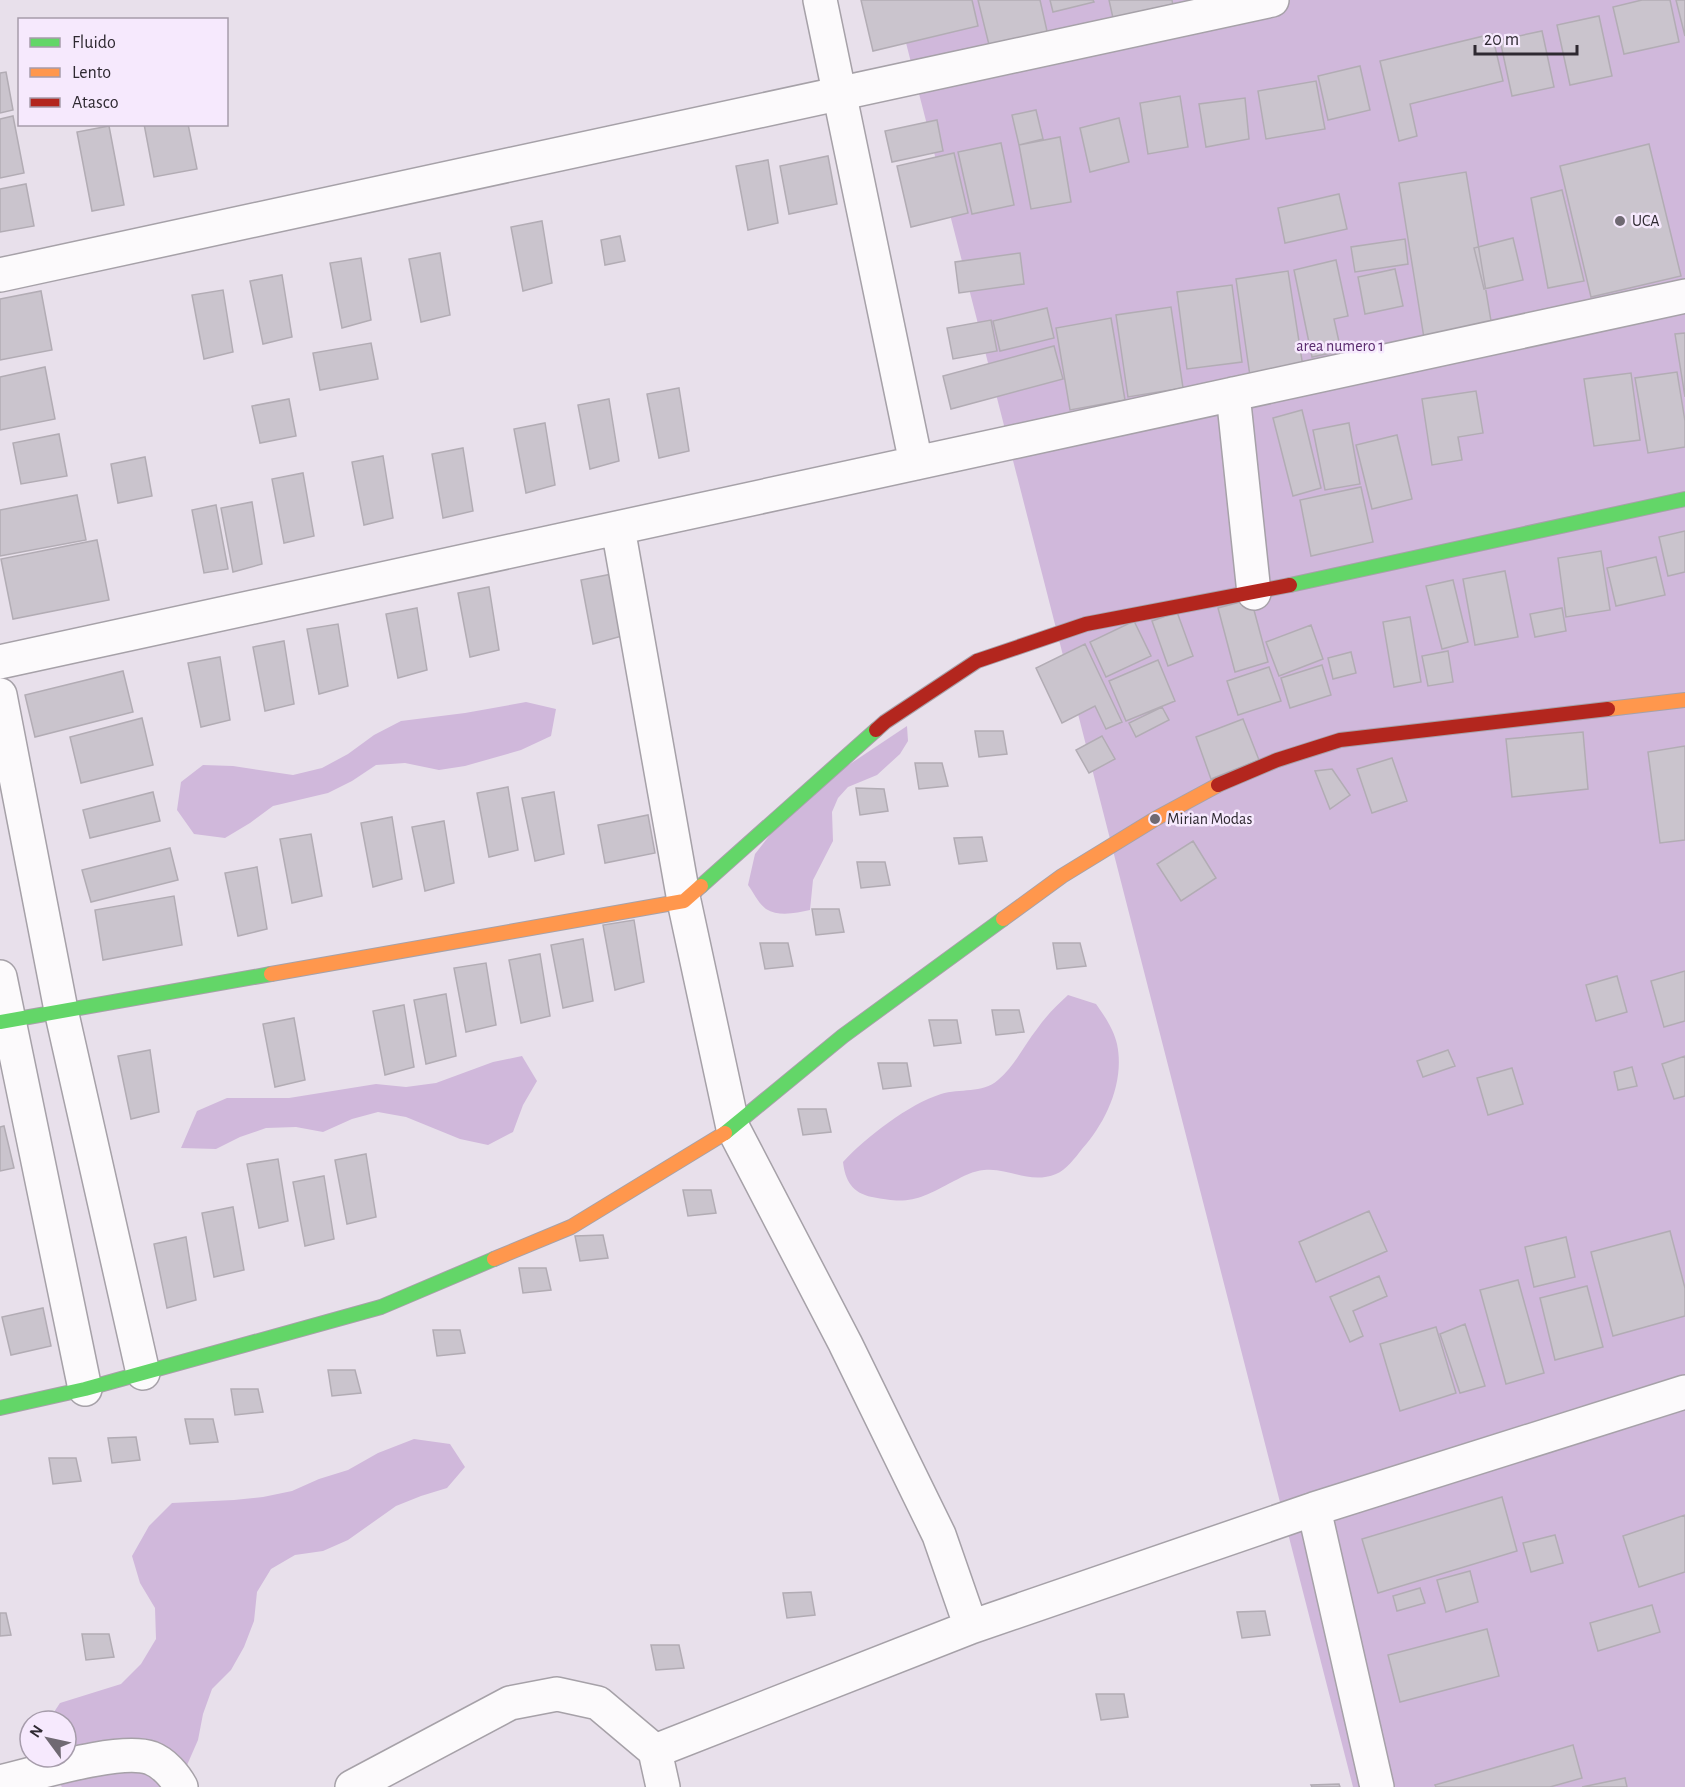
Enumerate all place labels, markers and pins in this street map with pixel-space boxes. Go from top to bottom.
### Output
place label: UCA [1632,213,1660,229]
marker: UCA [1613,214,1627,228]
place label: Mirian Modas [1167,811,1253,827]
marker: Mirian Modas [1148,812,1162,826]

